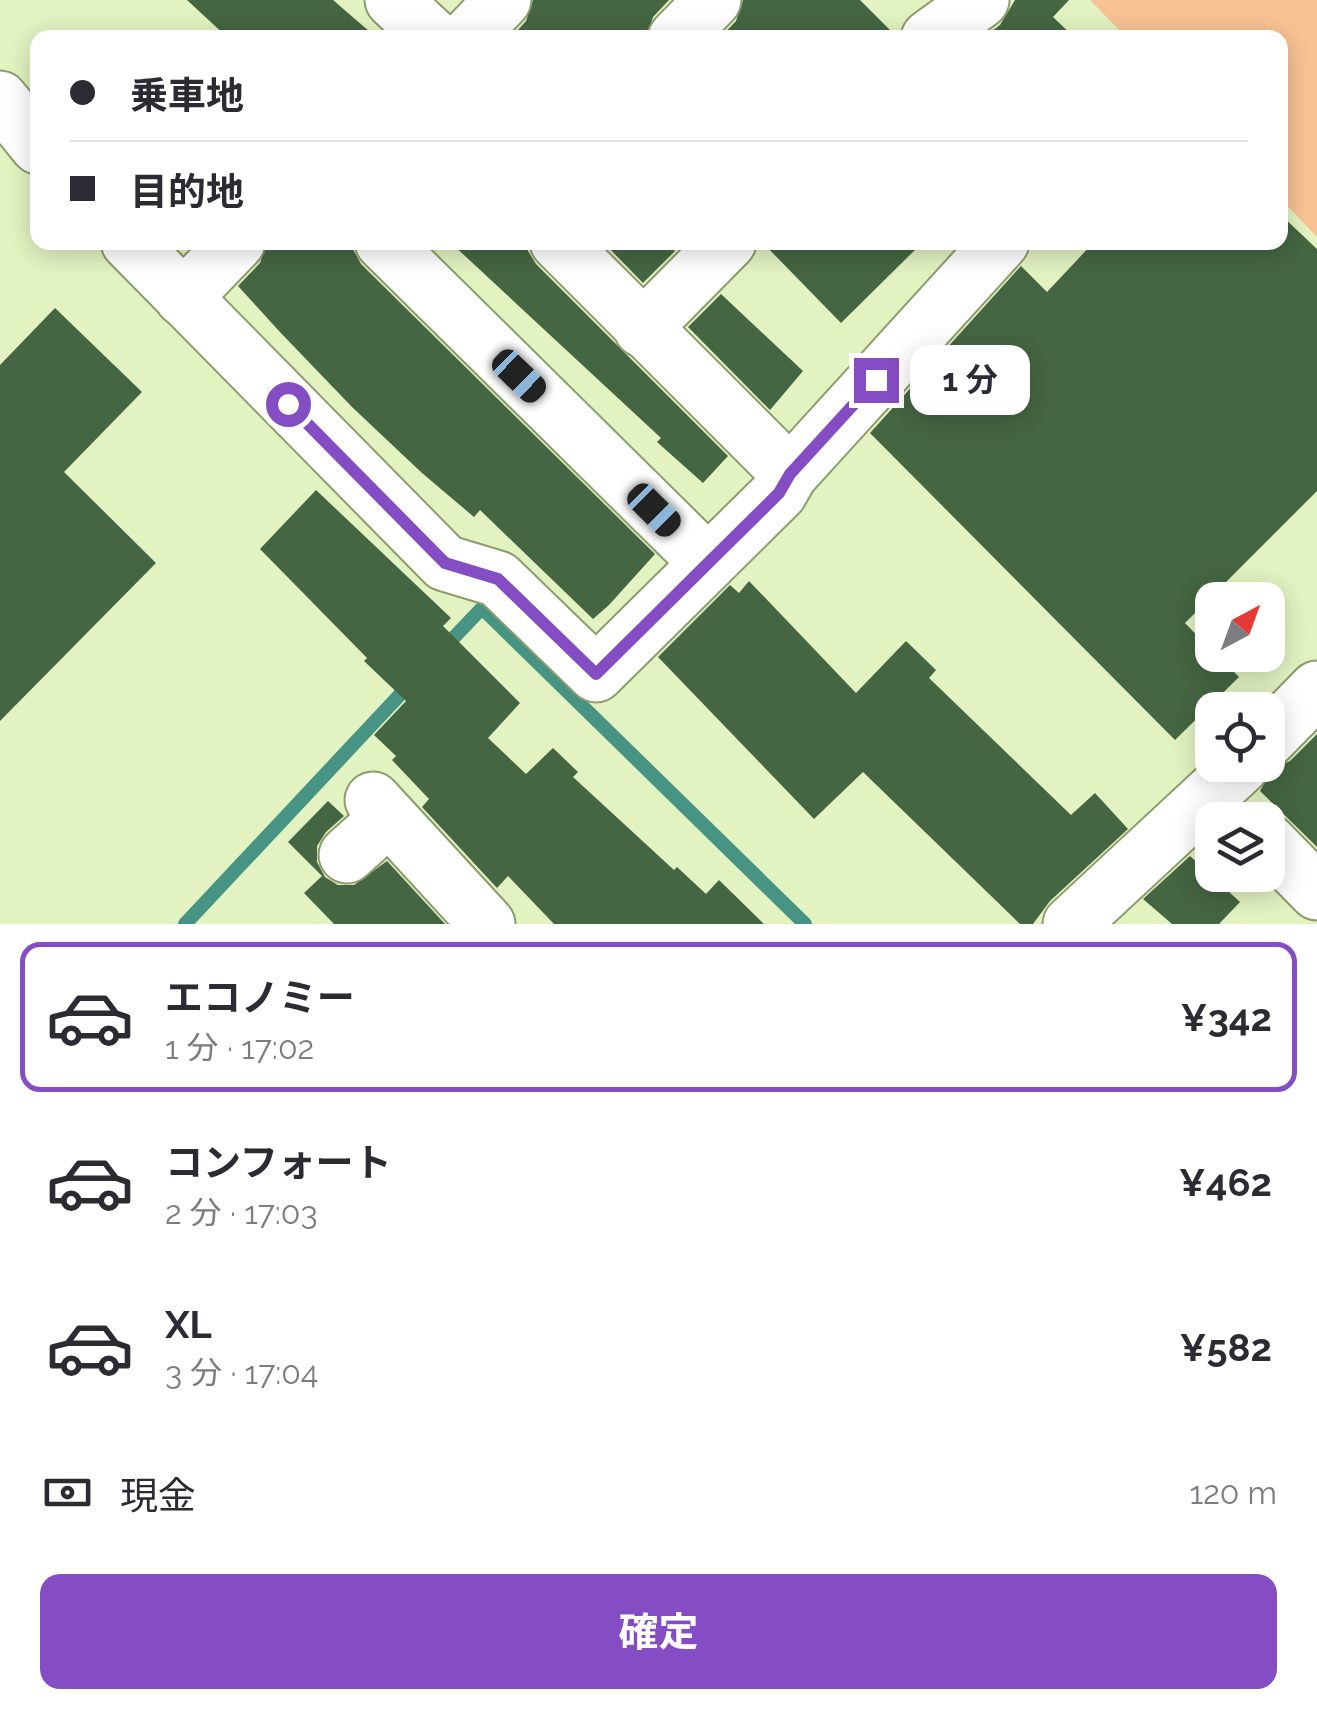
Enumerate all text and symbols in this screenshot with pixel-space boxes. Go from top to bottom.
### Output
text: 乗車地 [130,73,244,118]
text: 目的地 [130,169,244,214]
car [487,344,551,408]
callout: 1 分 [911,345,1031,415]
route end [854,358,899,403]
text: 1 分 [942,361,998,398]
route start [266,382,311,427]
car [622,478,686,542]
north arrow [1195,582,1285,672]
map controls [1195,582,1285,892]
button: locate [1195,692,1285,782]
button: layers [1195,802,1285,892]
icon: car [45,972,135,1062]
text: エコノミー [165,975,355,1020]
text: ¥342 [1181,995,1272,1040]
text: 1 分 · 17:02 [165,1029,314,1066]
icon: car [45,1137,135,1227]
text: コンフォート [165,1140,392,1185]
text: ¥462 [1179,1160,1272,1205]
text: 2 分 · 17:03 [165,1194,318,1231]
icon: car [45,1302,135,1392]
text: XL [165,1302,212,1347]
text: ¥582 [1180,1325,1272,1370]
text: 3 分 · 17:04 [165,1354,318,1391]
icon: cash [40,1465,95,1520]
text: 現金 [120,1473,196,1518]
text: 120 m [1189,1474,1277,1511]
button: 確定 [40,1574,1277,1689]

